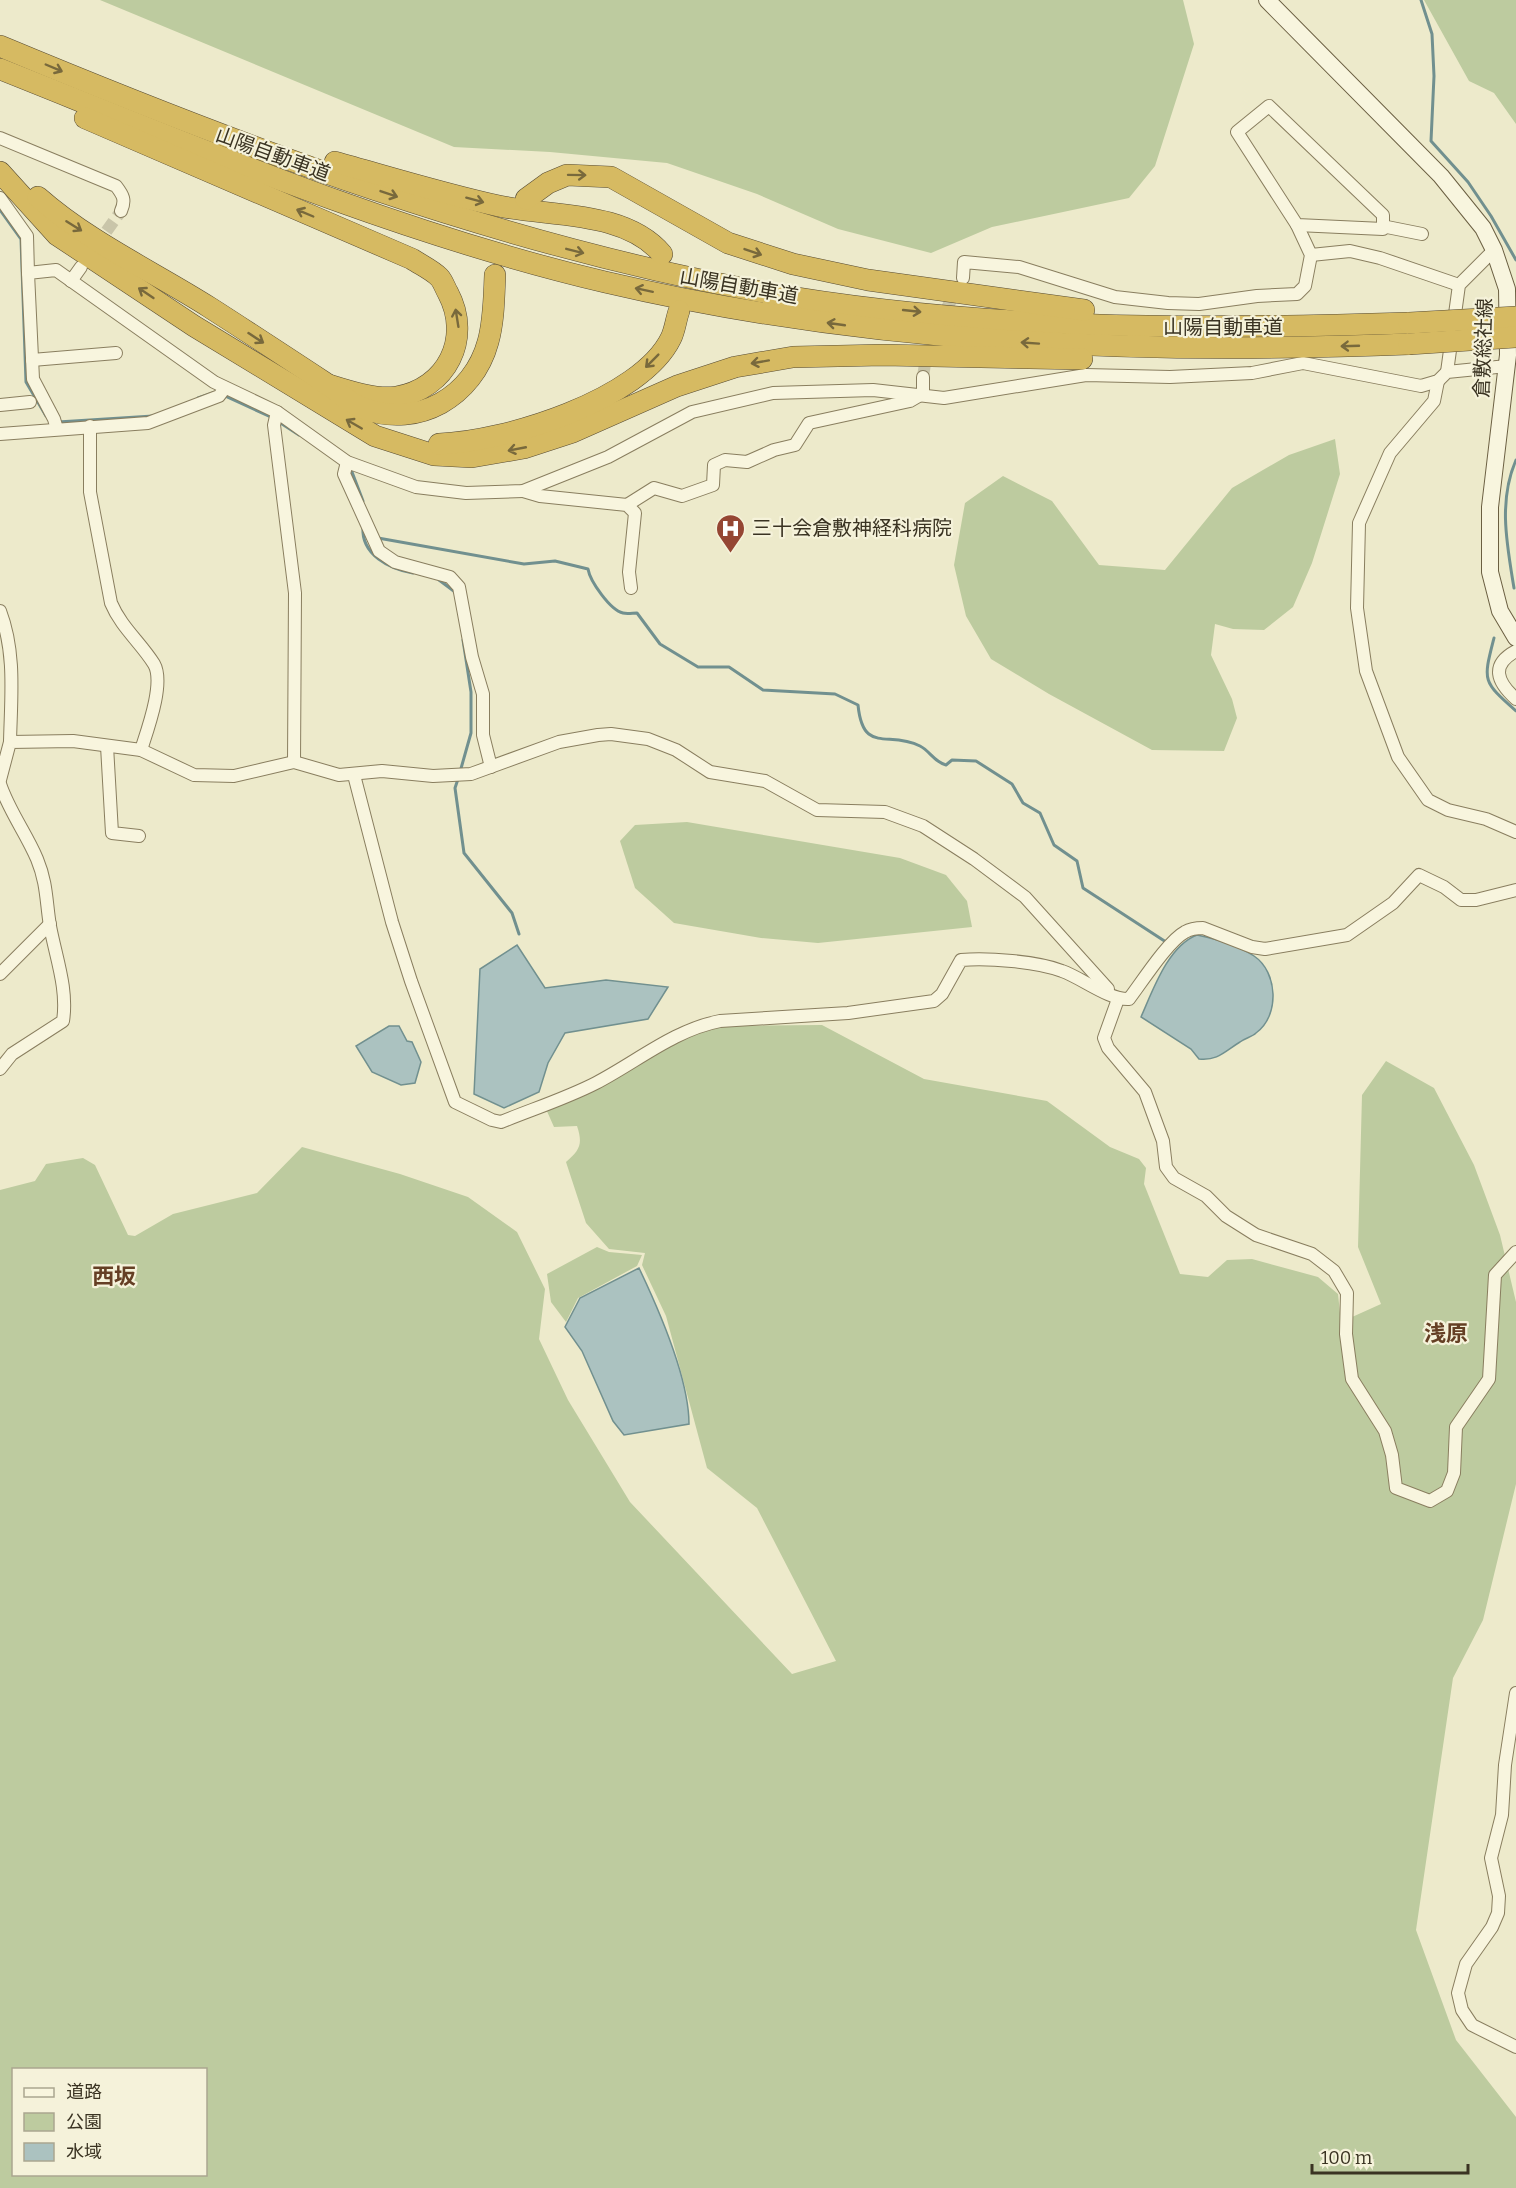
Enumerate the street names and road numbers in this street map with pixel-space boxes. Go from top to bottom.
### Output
street label: 山陽自動車道 [213,122,333,186]
street label: 山陽自動車道 [678,264,800,308]
street label: 倉敷総社線 [1469,298,1497,398]
street label: 山陽自動車道 [1163,315,1283,339]

